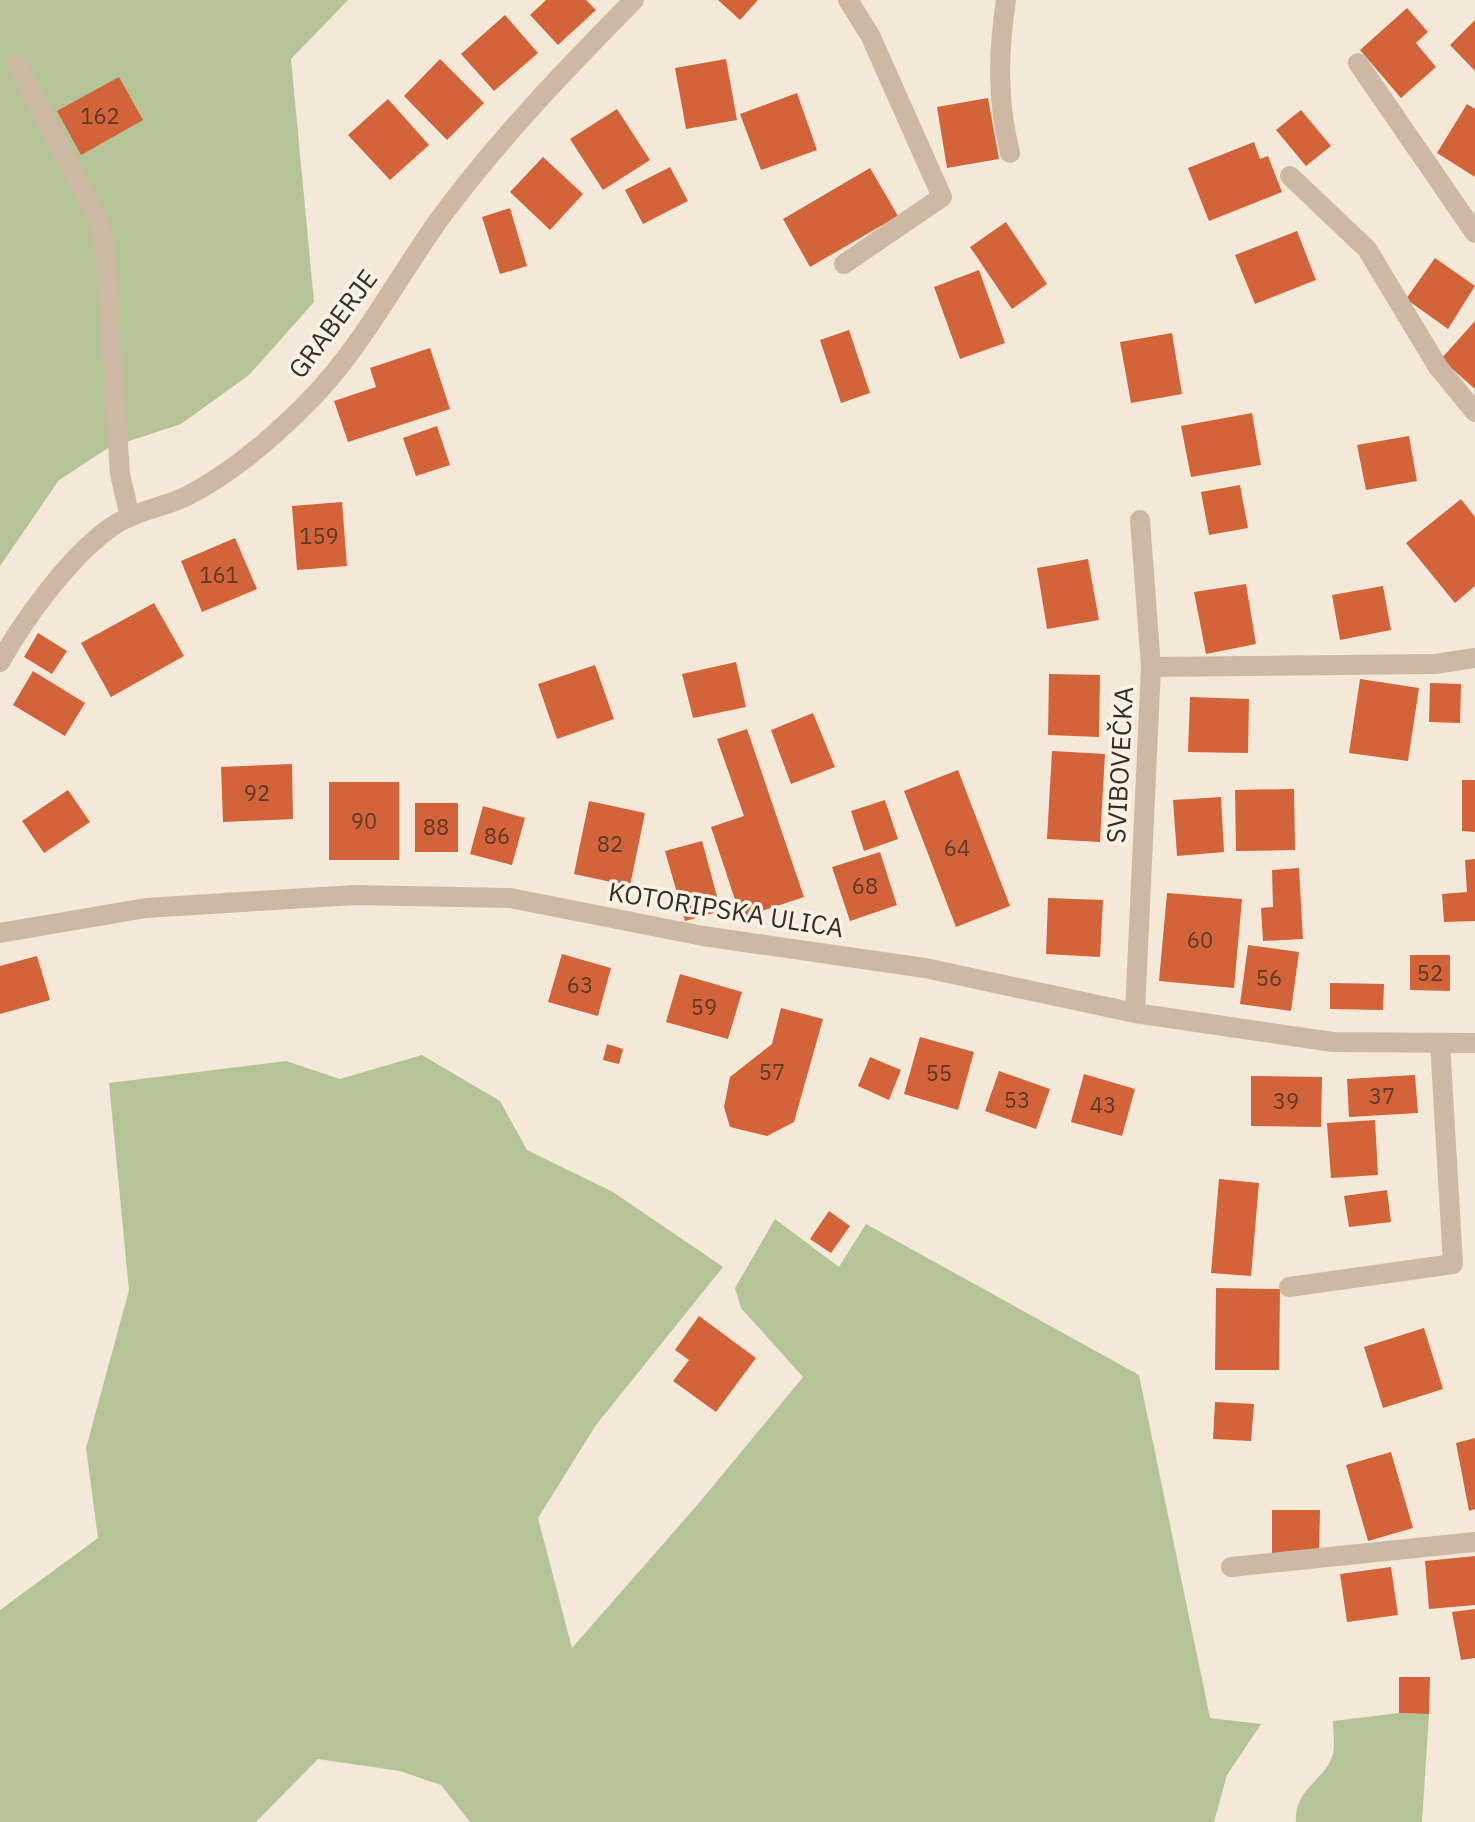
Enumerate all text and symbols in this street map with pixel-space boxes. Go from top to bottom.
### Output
house number: 162 [80,101,120,130]
street label: GRABERJE [280,262,384,385]
house number: 159 [299,521,339,550]
house number: 161 [199,560,239,589]
street label: SVIBOVEČKA [1098,685,1140,844]
house number: 92 [244,778,270,807]
house number: 90 [351,806,377,835]
house number: 88 [423,812,449,841]
house number: 86 [484,821,510,850]
house number: 82 [597,829,623,858]
house number: 64 [944,833,970,862]
house number: 68 [852,871,878,900]
street label: KOTORIPSKA ULICA [606,874,846,944]
house number: 60 [1187,925,1213,954]
house number: 52 [1417,958,1443,987]
house number: 56 [1256,963,1282,992]
house number: 63 [567,970,593,999]
house number: 59 [691,992,717,1021]
house number: 57 [759,1057,785,1086]
house number: 55 [926,1058,952,1087]
house number: 37 [1369,1081,1395,1110]
house number: 53 [1004,1085,1030,1114]
house number: 39 [1273,1086,1299,1115]
house number: 43 [1090,1090,1116,1119]

